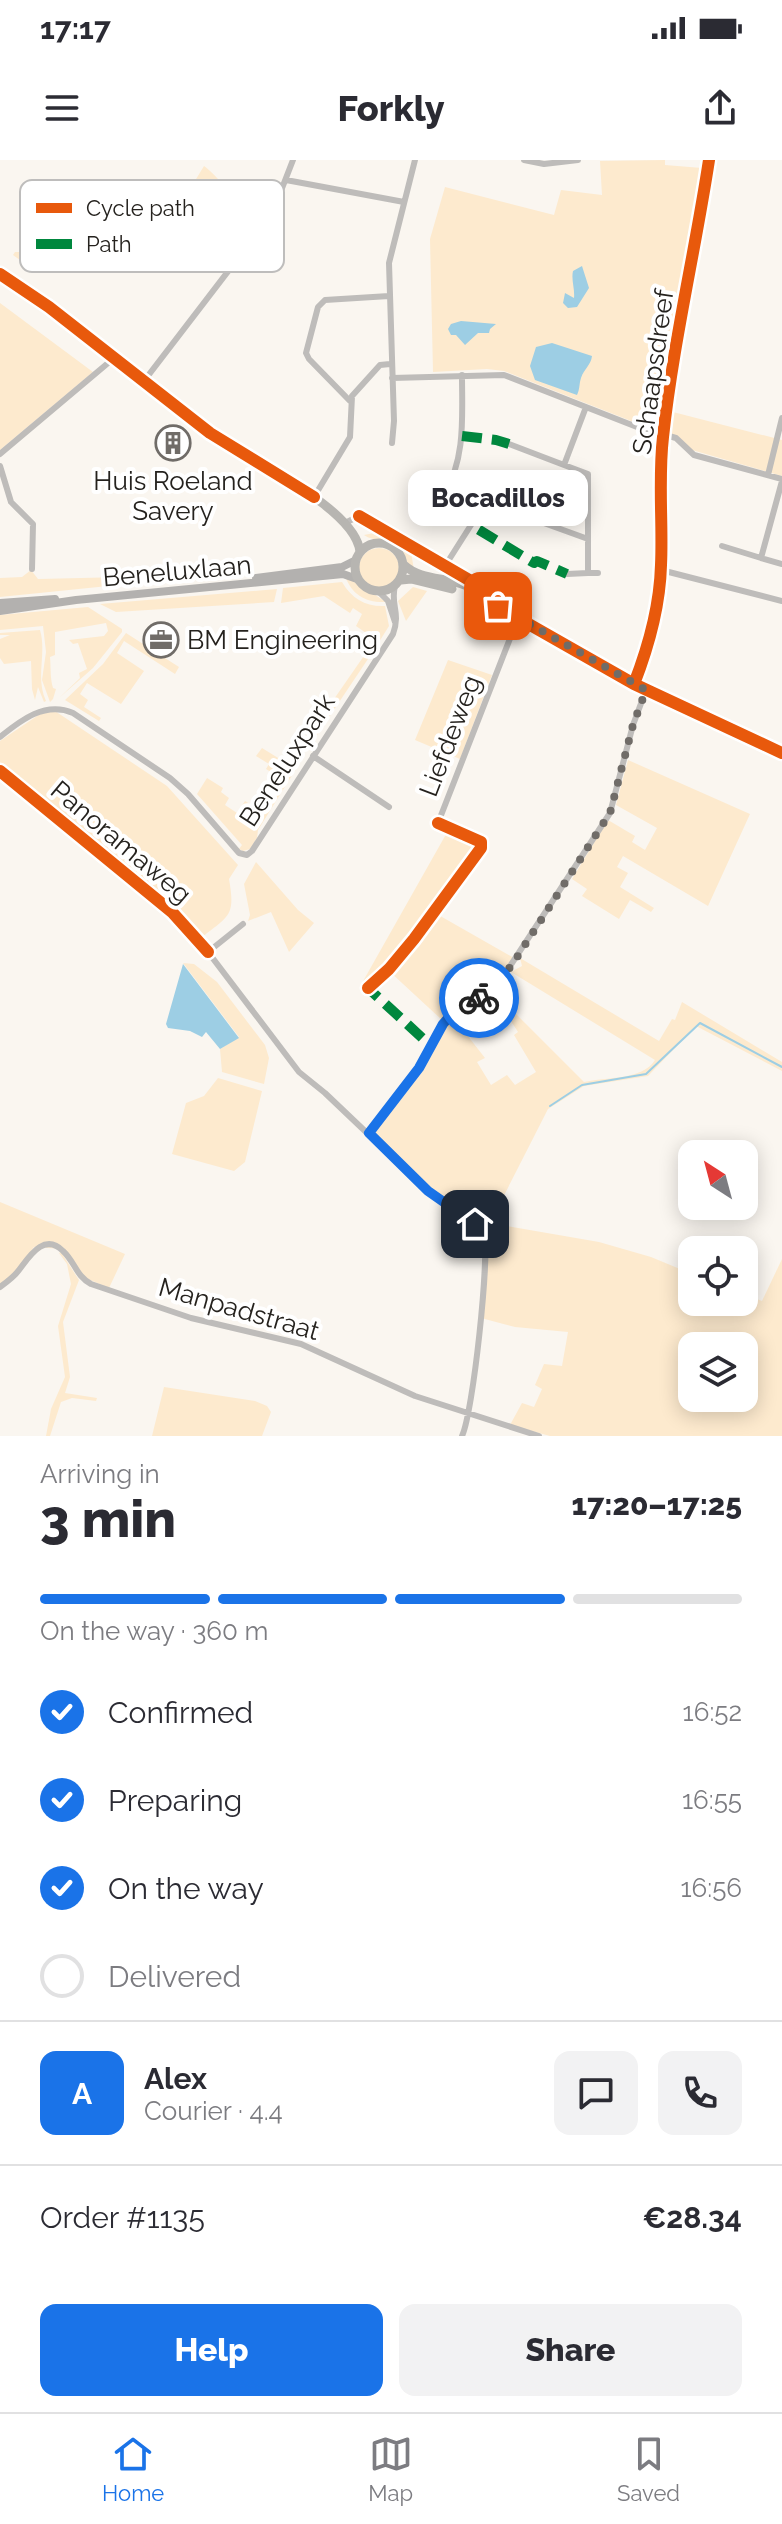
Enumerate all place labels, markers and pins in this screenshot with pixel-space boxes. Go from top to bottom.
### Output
building icon: Huis Roeland Savery [154,424,192,462]
place label: Huis Roeland Savery [93,466,253,526]
callout: Bocadillos [408,470,588,526]
pin [464,572,532,640]
office icon: BM Engineering [142,621,180,659]
place label: BM Engineering [187,625,378,655]
pin [441,1190,509,1258]

